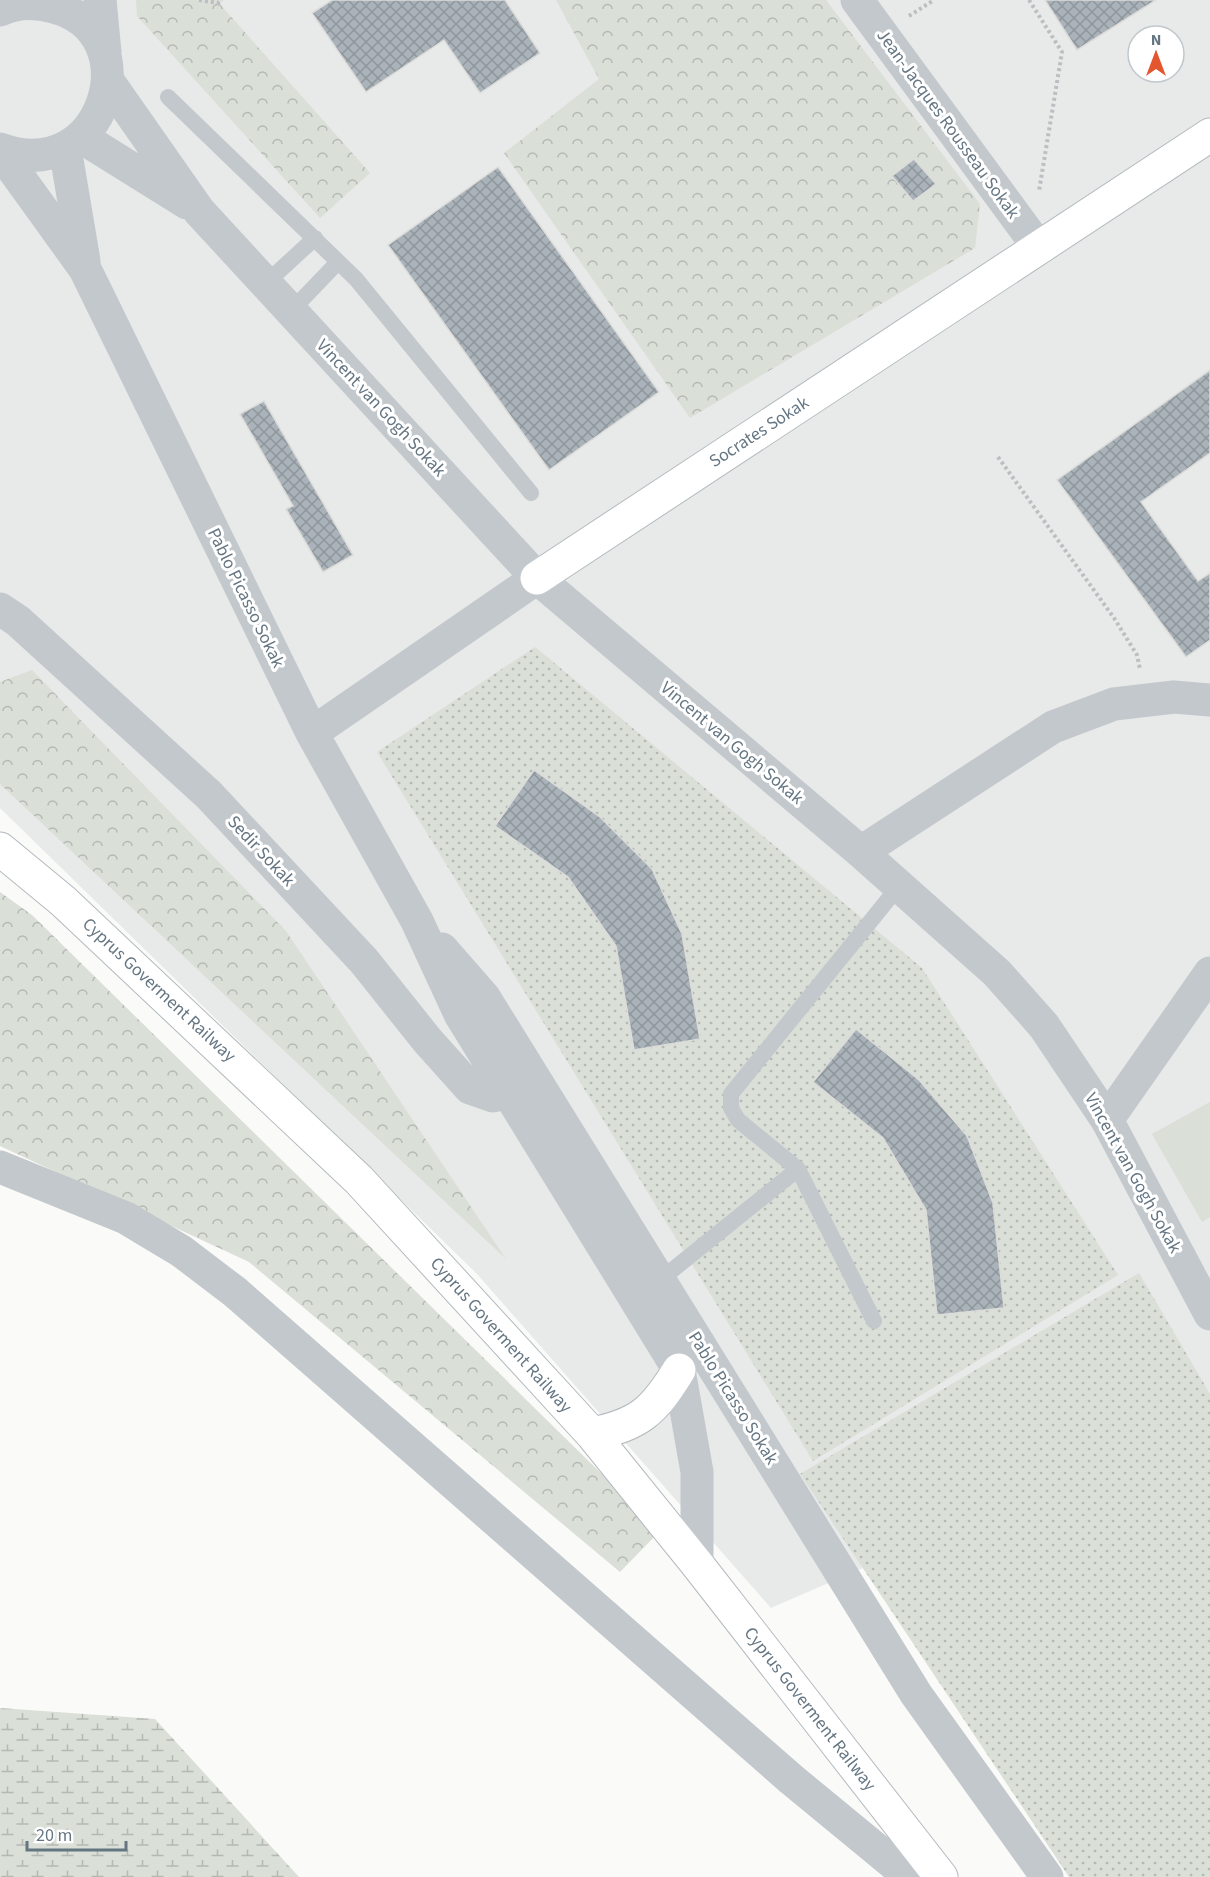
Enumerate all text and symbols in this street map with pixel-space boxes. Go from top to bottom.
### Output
street label: Jean-Jacques Rousseau Sokak [871,24,1025,224]
north arrow [1126,24,1186,84]
text: N [1151,29,1161,51]
street label: Vincent van Gogh Sokak [311,334,452,482]
street label: Socrates Sokak [704,390,814,474]
street label: Pablo Picasso Sokak [201,524,291,672]
street label: Vincent van Gogh Sokak [655,676,809,810]
street label: Sedir Sokak [222,810,301,892]
street label: Cyprus Goverment Railway [77,912,242,1068]
street label: Vincent van Gogh Sokak [1078,1088,1188,1258]
street label: Cyprus Goverment Railway [424,1252,578,1419]
street label: Pablo Picasso Sokak [682,1327,784,1469]
street label: Cyprus Goverment Railway [738,1622,882,1797]
scale bar [27,1814,126,1852]
text: 20 m [36,1823,72,1848]

